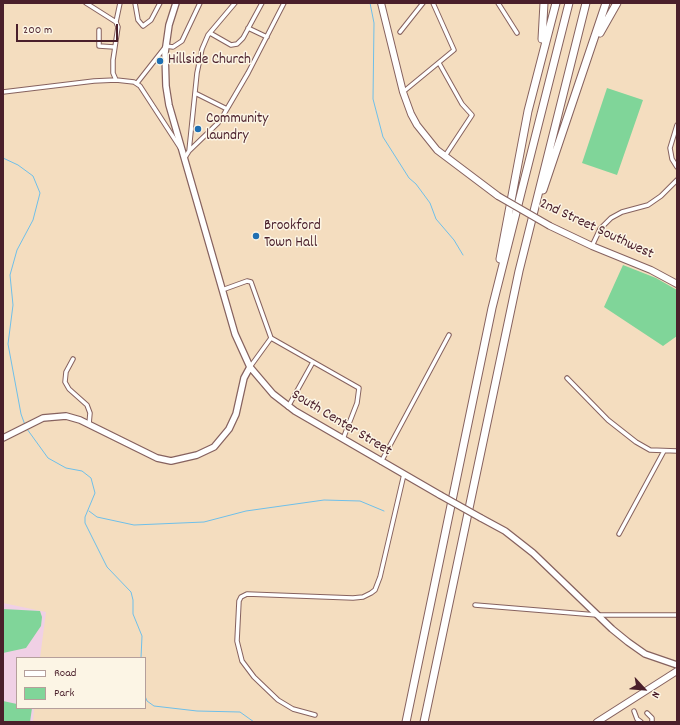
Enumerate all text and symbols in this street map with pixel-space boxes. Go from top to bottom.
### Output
scale bar [18,16,120,42]
text: 200 m [23,22,52,39]
place label: Hillside Church [168,52,251,70]
marker: Hillside Church [155,56,165,66]
place label: Community laundry [206,111,268,146]
marker: Community laundry [193,124,203,134]
street label: 2nd Street Southwest [536,196,656,264]
place label: Brookford Town Hall [264,218,321,253]
marker: Brookford Town Hall [251,231,261,241]
street label: South Center Street [287,387,395,461]
legend [16,657,146,709]
text: Road [54,665,76,682]
north arrow [624,669,664,709]
text: Park [54,685,74,702]
text: N [646,688,663,700]

